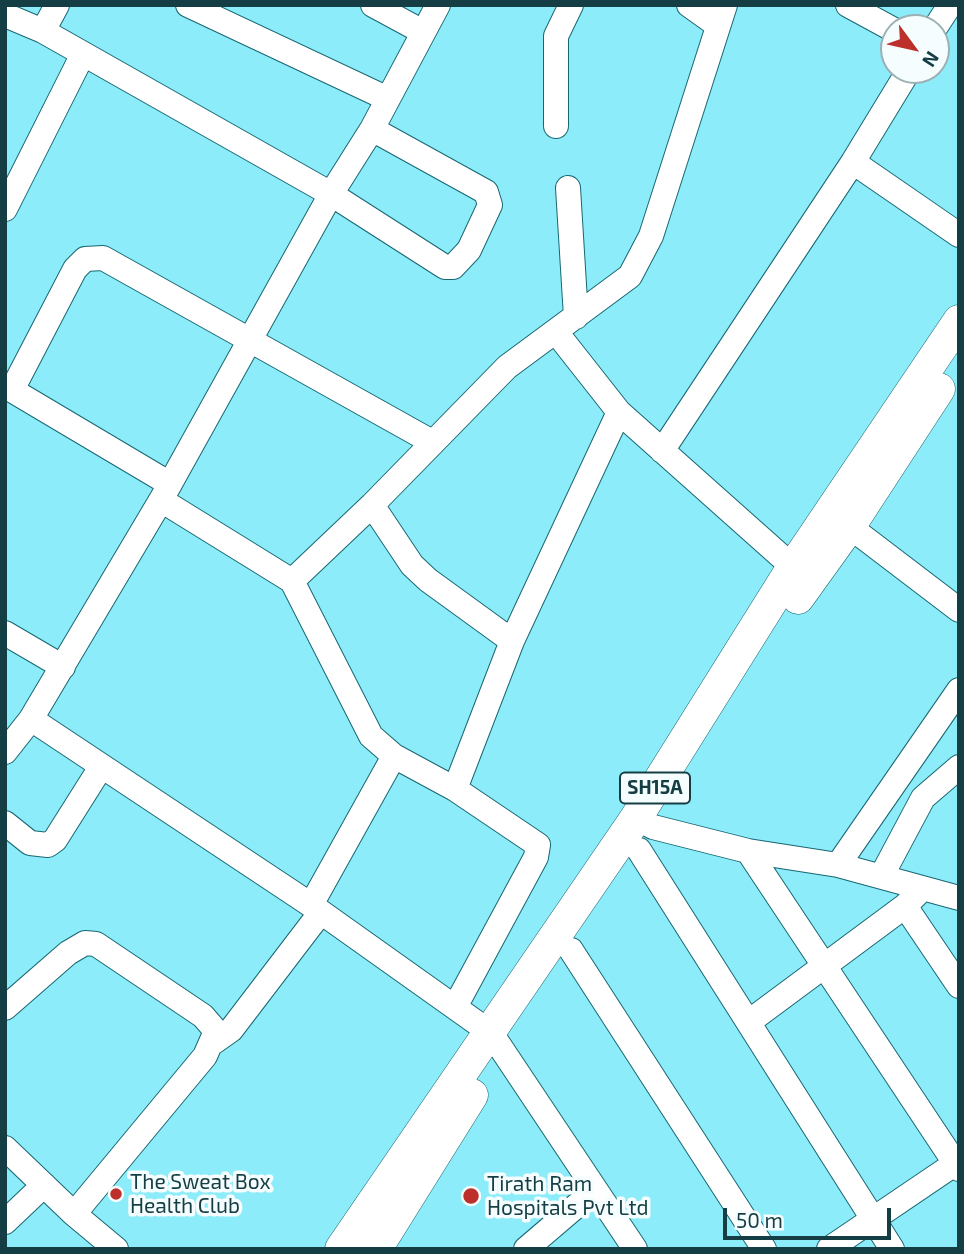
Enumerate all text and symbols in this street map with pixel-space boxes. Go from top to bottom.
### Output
north arrow [880,14,950,84]
text: N [918,48,945,72]
road number: SH15A [620,772,690,804]
place label: The Sweat Box Health Club [130,1169,271,1219]
place label: Tirath Ram Hospitals Pvt Ltd [487,1171,649,1221]
marker: The Sweat Box Health Club [108,1186,124,1202]
marker: Tirath Ram Hospitals Pvt Ltd [461,1186,481,1206]
scale bar [726,1194,894,1238]
text: 50 m [736,1207,783,1232]

